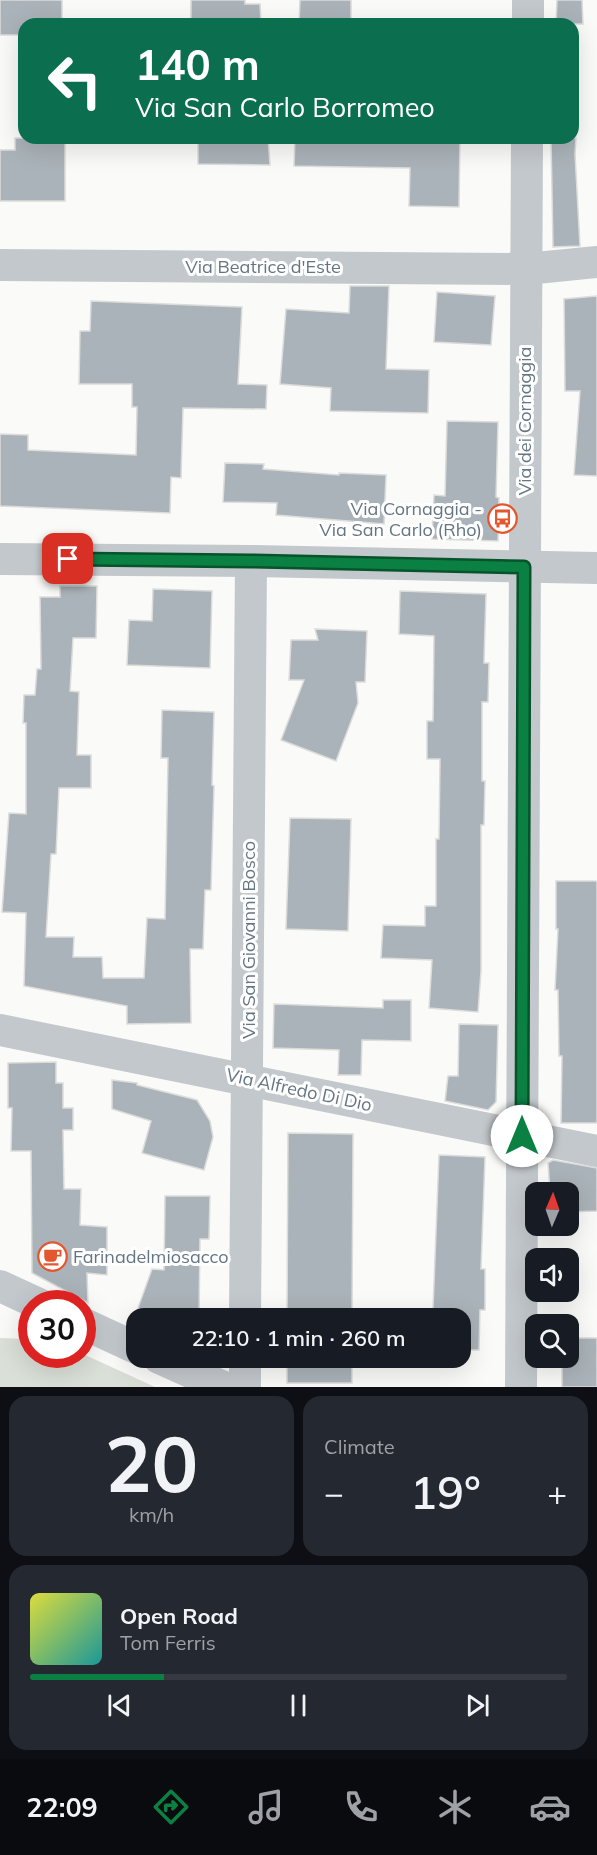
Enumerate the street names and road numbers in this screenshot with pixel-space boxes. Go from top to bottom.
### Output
street label: Via Beatrice d'Este [185,255,341,278]
street label: Via dei Cornaggia [513,347,536,495]
street label: Via San Giovanni Bosco [237,841,260,1039]
street label: Via Alfredo Di Dio [224,1063,374,1116]

